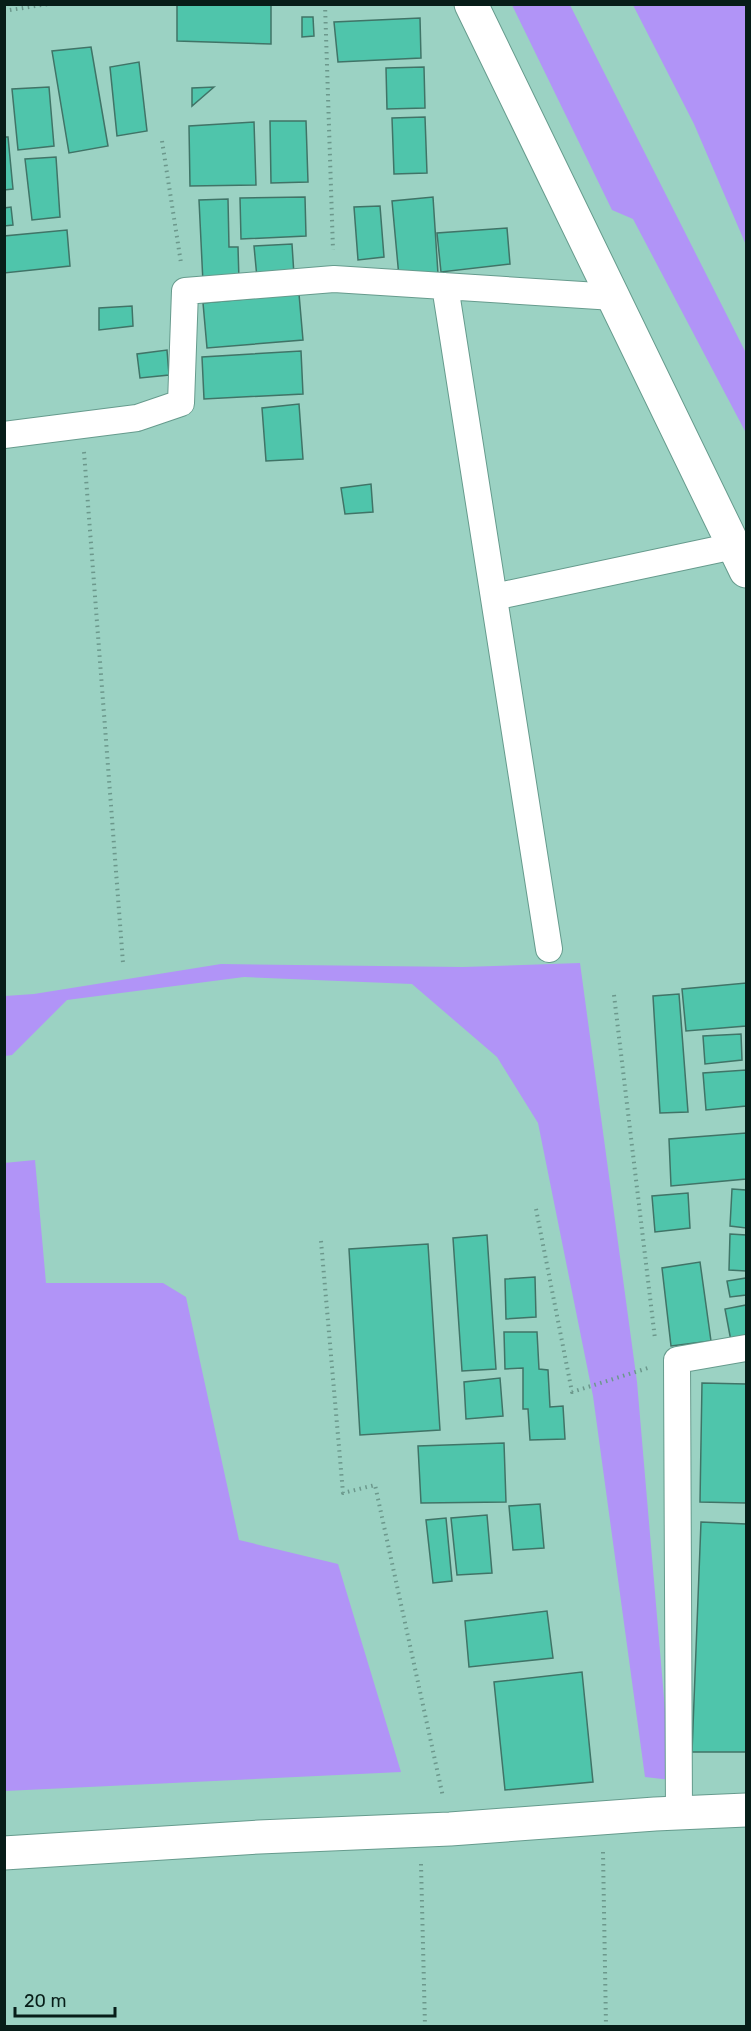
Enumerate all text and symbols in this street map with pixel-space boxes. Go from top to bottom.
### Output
scale bar [15,1980,116,2018]
text: 20 m [24,1990,66,2012]

